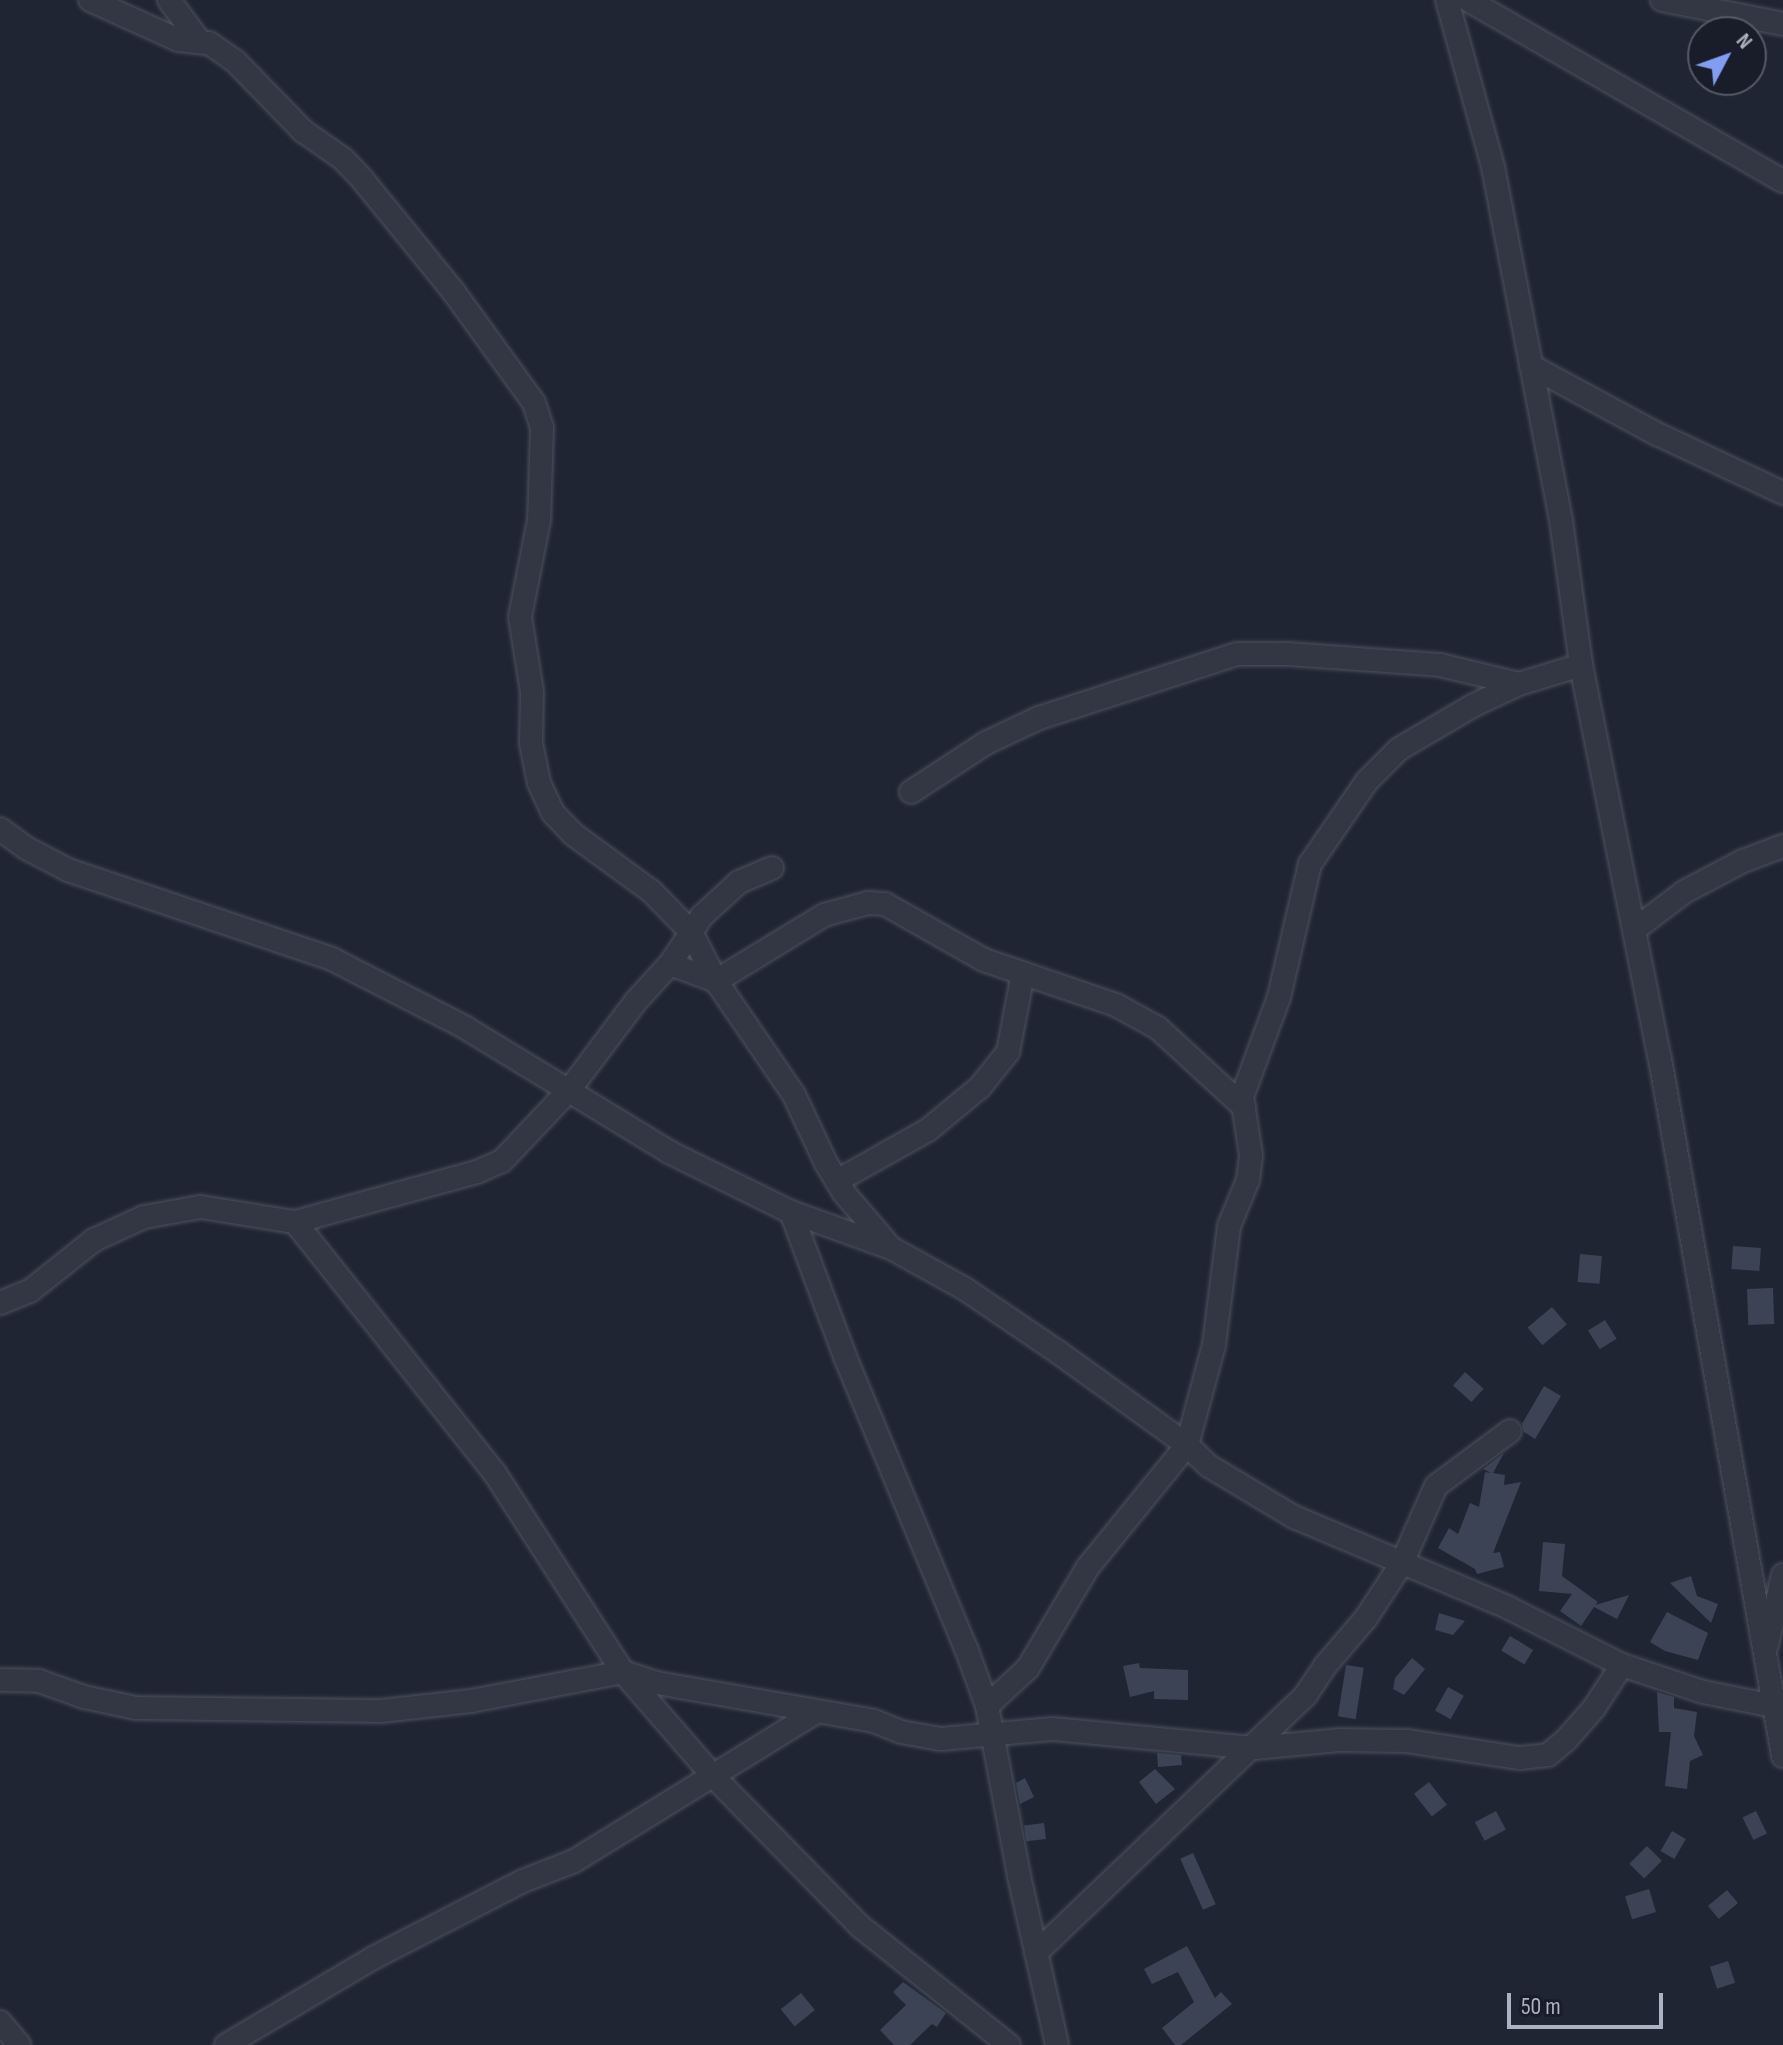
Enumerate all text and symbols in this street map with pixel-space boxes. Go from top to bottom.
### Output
north arrow [1687,16,1767,96]
text: N [1730,28,1758,55]
scale bar [1511,1977,1667,2027]
text: 50 m [1521,1992,1561,2021]

